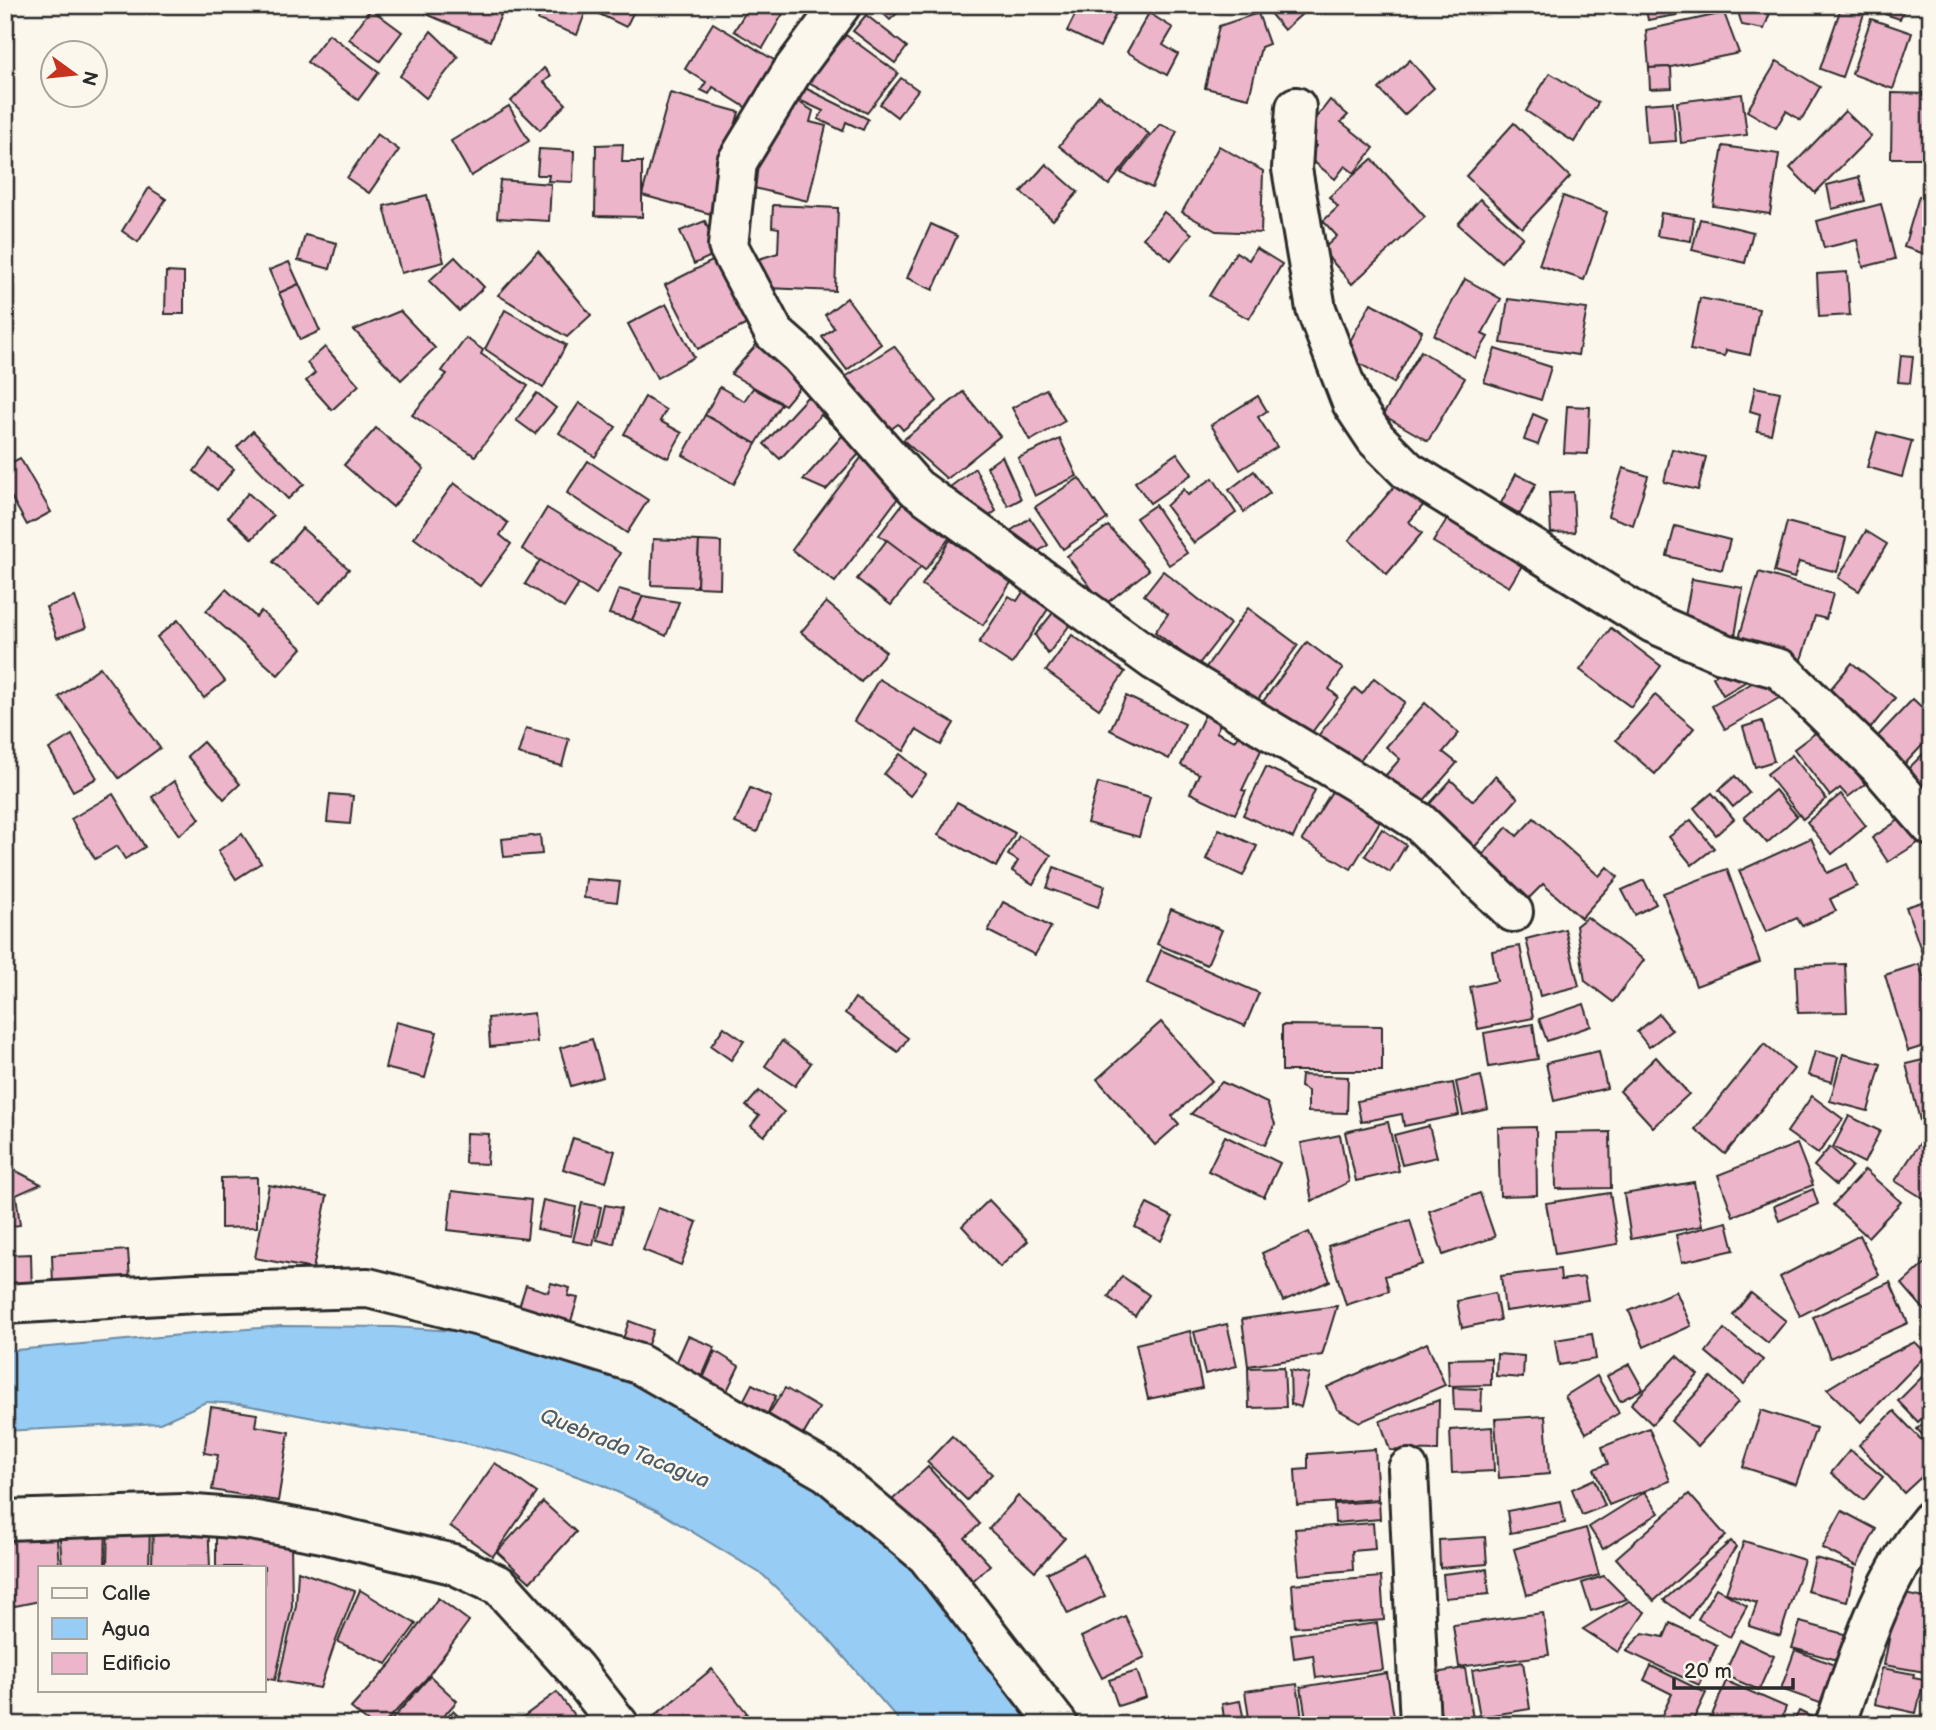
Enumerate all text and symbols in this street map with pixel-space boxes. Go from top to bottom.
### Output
north arrow [38,38,108,108]
text: N [76,68,102,88]
water label: Quebrada Tacagua [537,1403,713,1494]
legend [38,1566,266,1692]
text: Calle [102,1581,151,1606]
text: Agua [102,1617,150,1642]
scale bar [1674,1646,1792,1690]
text: Edificio [102,1651,171,1676]
text: 20 m [1684,1659,1732,1684]

